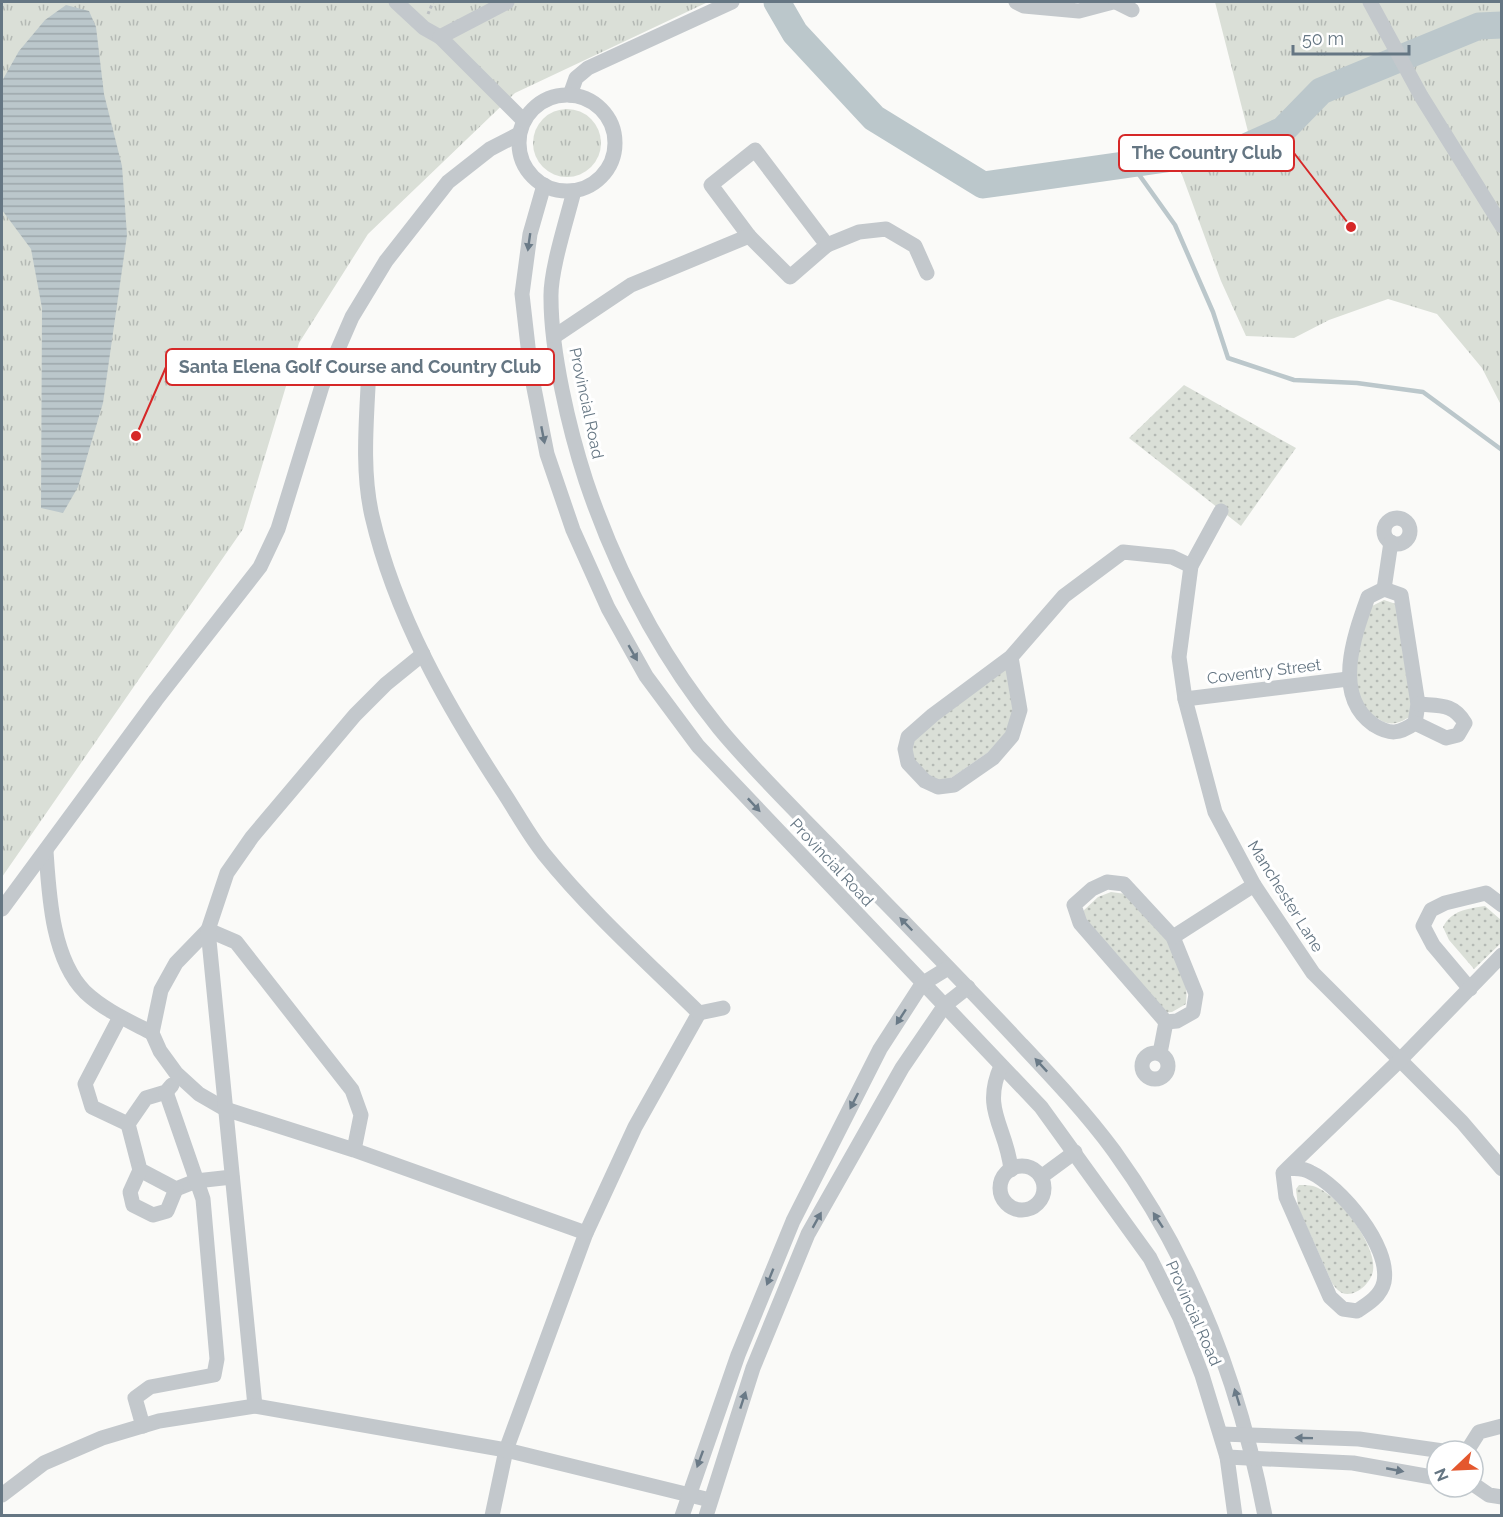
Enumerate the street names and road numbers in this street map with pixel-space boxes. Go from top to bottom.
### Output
street label: Provincial Road [565,346,608,460]
street label: Coventry Street [1206,655,1323,688]
street label: Provincial Road [786,814,877,910]
street label: Manchester Lane [1244,837,1328,956]
street label: Provincial Road [1162,1258,1225,1369]

